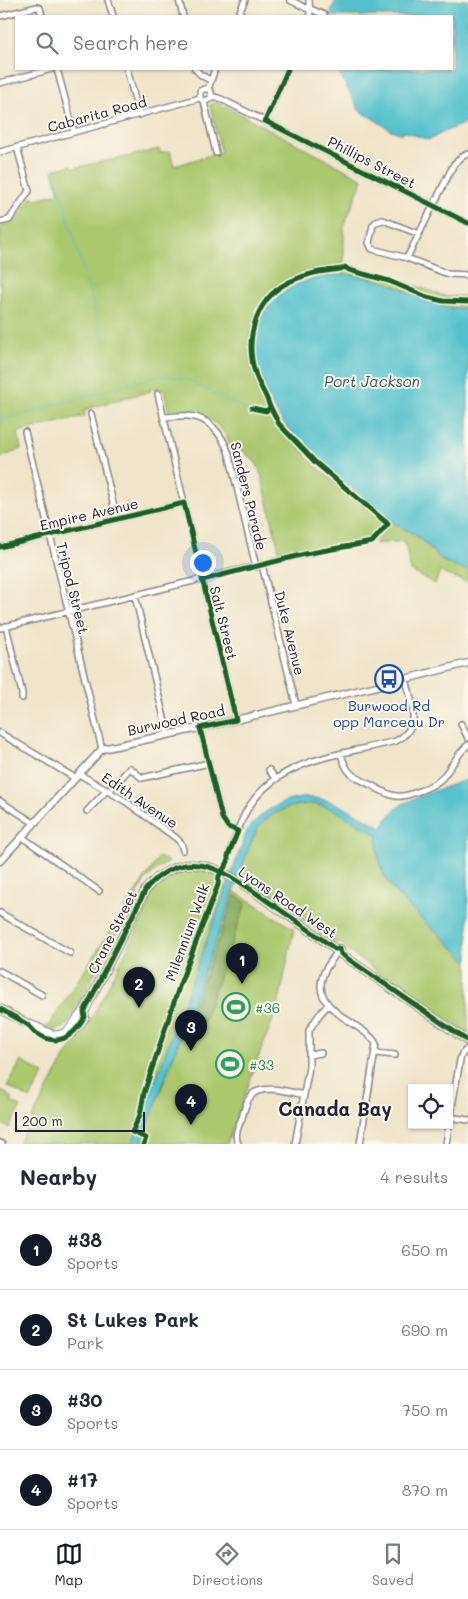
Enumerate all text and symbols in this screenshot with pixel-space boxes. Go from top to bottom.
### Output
search box [15,15,453,70]
icon: search [33,29,61,57]
text: Search here [73,30,189,55]
street label: Cabarita Road [45,92,149,136]
street label: Phillips Street [325,132,419,192]
water label: Port Jackson [324,371,420,391]
street label: Sanders Parade [226,440,272,552]
street label: Empire Avenue [38,493,140,535]
street label: Tripod Street [52,540,94,636]
your location [190,550,216,576]
street label: Salt Street [206,584,242,662]
street label: Duke Avenue [270,589,310,677]
bus stop icon: Burwood Rd opp Marceau Dr [374,664,404,694]
place label: Burwood Rd opp Marceau Dr [333,696,445,731]
street label: Burwood Road [126,700,227,740]
street label: Edith Avenue [98,767,182,833]
street label: Lyons Road West [235,862,341,942]
street label: Milennium Walk [161,881,213,983]
street label: Crane Street [83,887,141,977]
pin: 1 [226,943,258,984]
pin: 2 [123,967,155,1008]
sports icon: #36 [221,992,251,1022]
place label: #36 [255,998,280,1017]
pin: 3 [175,1010,207,1051]
sports icon: #33 [215,1049,245,1079]
place label: #33 [249,1055,274,1074]
pin: 4 [175,1084,207,1125]
map controls [408,1084,453,1129]
button: locate [408,1084,453,1129]
district label: Canada Bay [278,1096,392,1121]
scale bar [15,1109,145,1132]
text: 200 m [22,1111,63,1130]
text: Nearby [20,1163,97,1190]
text: 4 results [380,1166,448,1187]
text: #38 [67,1227,102,1252]
text: 1 [32,1239,40,1260]
text: 650 m [401,1239,448,1260]
text: Sports [67,1252,118,1273]
text: St Lukes Park [67,1307,199,1332]
text: 2 [32,1319,40,1340]
text: 690 m [401,1319,448,1340]
text: Park [67,1332,103,1353]
text: #30 [67,1387,103,1412]
text: 3 [31,1399,41,1420]
text: 750 m [402,1399,448,1420]
text: Sports [67,1412,118,1433]
text: #17 [67,1467,98,1492]
text: 4 [31,1479,41,1500]
text: 870 m [402,1479,448,1500]
text: Sports [67,1492,118,1513]
tab: Map [54,1540,83,1589]
tab: Directions [192,1540,263,1589]
tab: Saved [372,1540,414,1589]

